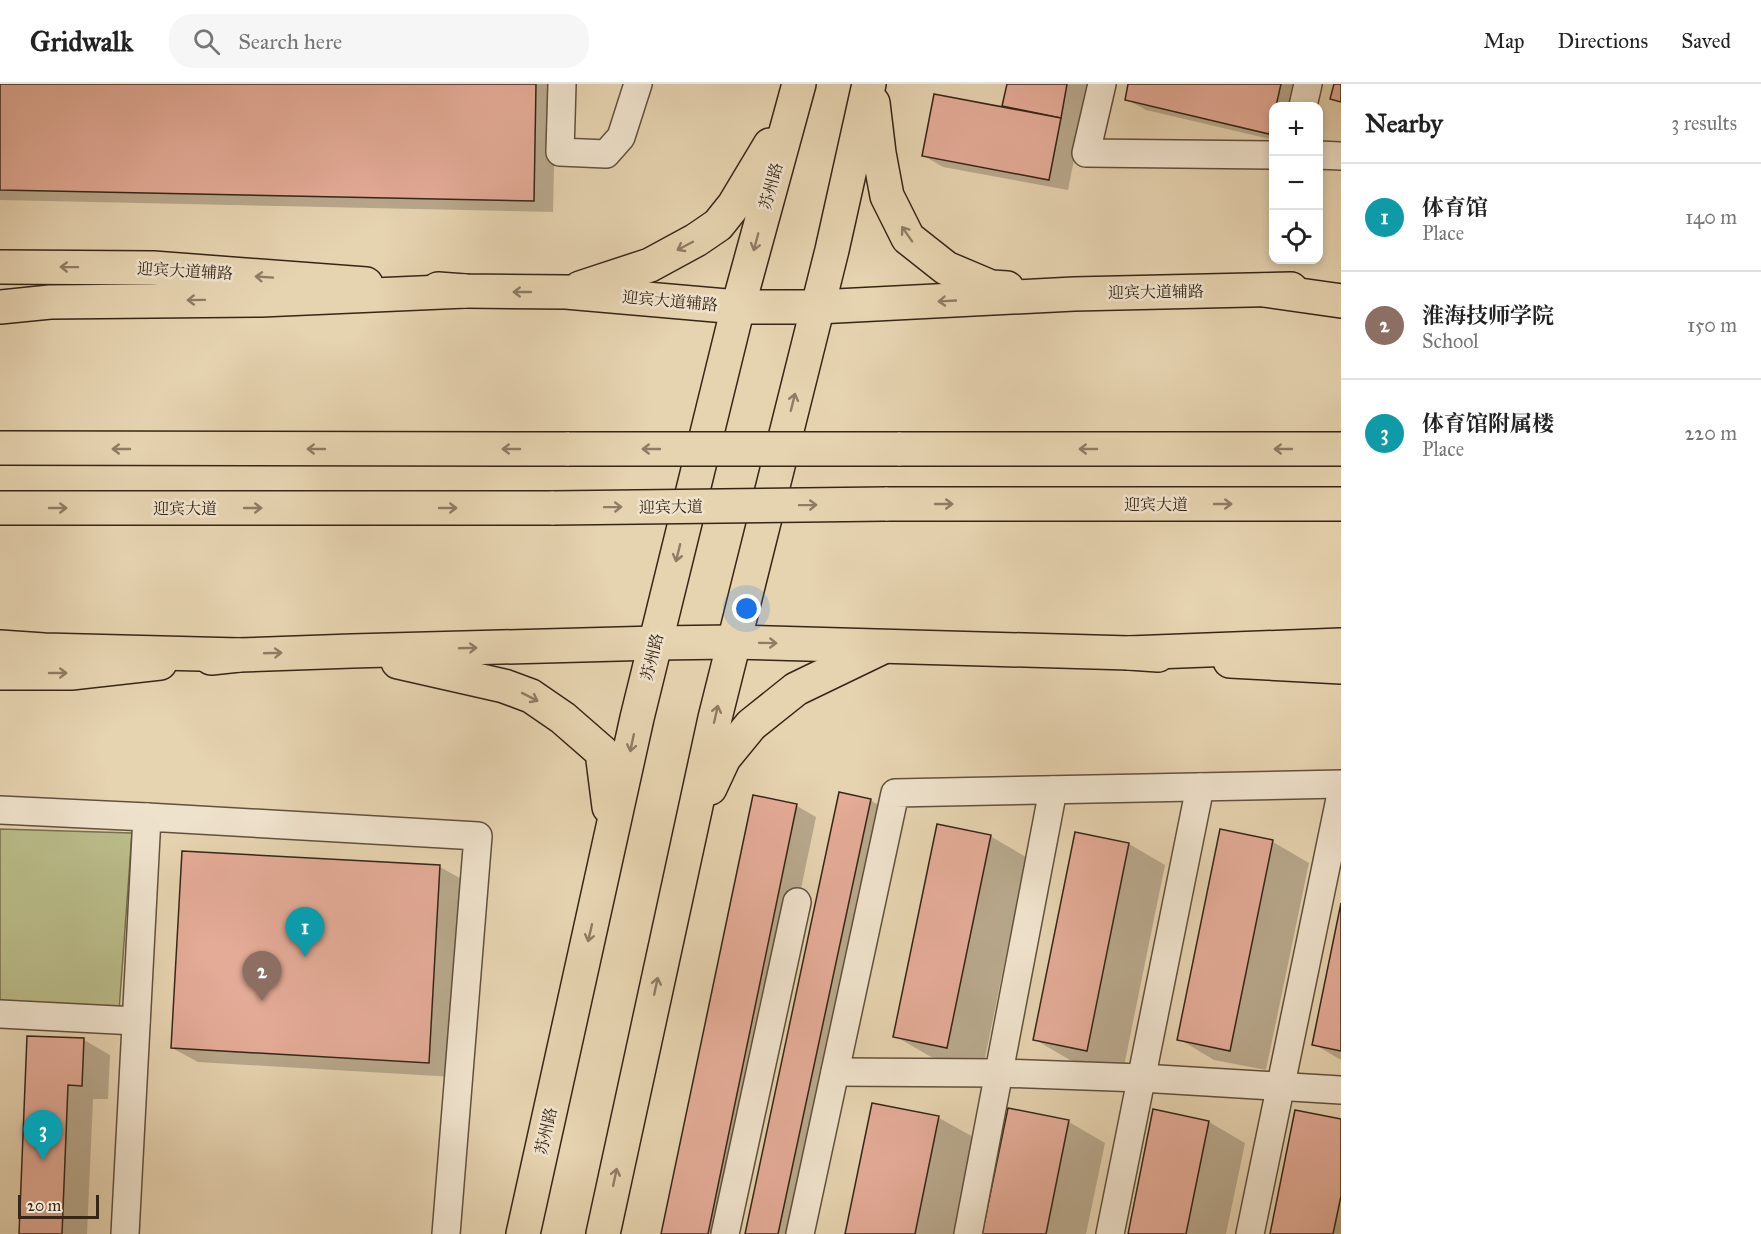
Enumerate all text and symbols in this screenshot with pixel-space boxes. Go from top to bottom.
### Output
search box [169,14,589,68]
text: Gridwalk [30,24,133,59]
icon: search [190,25,223,58]
text: Search here [238,28,342,55]
text: Map [1484,28,1525,54]
text: Directions [1558,28,1648,54]
text: Saved [1681,28,1731,54]
map controls [1269,102,1323,264]
button: + [1269,102,1323,156]
text: Nearby [1365,107,1443,139]
text: 3 results [1671,111,1737,135]
button: − [1269,156,1323,210]
street label: 苏州路 [756,160,786,212]
text: 体育馆 [1422,194,1488,221]
text: 1 [1381,205,1388,229]
text: 140 m [1685,205,1737,229]
button: locate [1269,210,1323,264]
text: Place [1422,221,1464,245]
one-way arrow [901,226,914,243]
one-way arrow [749,232,761,251]
one-way arrow [677,240,694,252]
street label: 迎宾大道辅路 [137,259,233,283]
one-way arrow [60,261,80,273]
one-way arrow [255,271,275,282]
street label: 迎宾大道辅路 [1108,282,1204,302]
one-way arrow [512,286,532,298]
street label: 迎宾大道辅路 [621,287,719,315]
one-way arrow [187,295,207,306]
one-way arrow [937,295,957,306]
text: 淮海技师学院 [1422,302,1554,329]
text: 2 [1380,313,1389,337]
text: 150 m [1687,313,1737,337]
text: School [1422,329,1479,353]
one-way arrow [788,393,800,412]
text: 体育馆附属楼 [1422,410,1554,437]
text: 3 [1381,421,1389,445]
text: 220 m [1685,421,1737,445]
text: Place [1422,437,1464,461]
one-way arrow [111,443,131,455]
one-way arrow [306,443,326,455]
one-way arrow [501,443,521,455]
one-way arrow [641,443,661,455]
one-way arrow [1078,443,1098,455]
one-way arrow [1273,443,1293,455]
street label: 迎宾大道 [1124,495,1188,514]
street label: 迎宾大道 [639,497,703,517]
one-way arrow [933,498,953,510]
one-way arrow [1212,498,1232,510]
street label: 迎宾大道 [153,499,217,518]
one-way arrow [797,499,817,511]
one-way arrow [602,501,622,513]
one-way arrow [48,502,68,514]
one-way arrow [243,502,263,514]
one-way arrow [438,502,458,514]
one-way arrow [671,543,683,562]
your location [732,594,761,623]
street label: 苏州路 [637,631,667,683]
one-way arrow [758,637,778,649]
one-way arrow [458,642,478,653]
one-way arrow [263,648,283,659]
one-way arrow [48,667,68,679]
one-way arrow [521,691,538,703]
one-way arrow [710,704,722,723]
one-way arrow [626,732,637,752]
pin: 1 [286,908,324,957]
one-way arrow [584,923,595,942]
pin: 2 [242,952,282,1001]
one-way arrow [651,977,663,996]
street label: 苏州路 [531,1105,561,1157]
pin: 3 [24,1110,63,1160]
one-way arrow [610,1168,621,1187]
scale bar [18,1192,99,1220]
text: 20 m [27,1196,61,1215]

